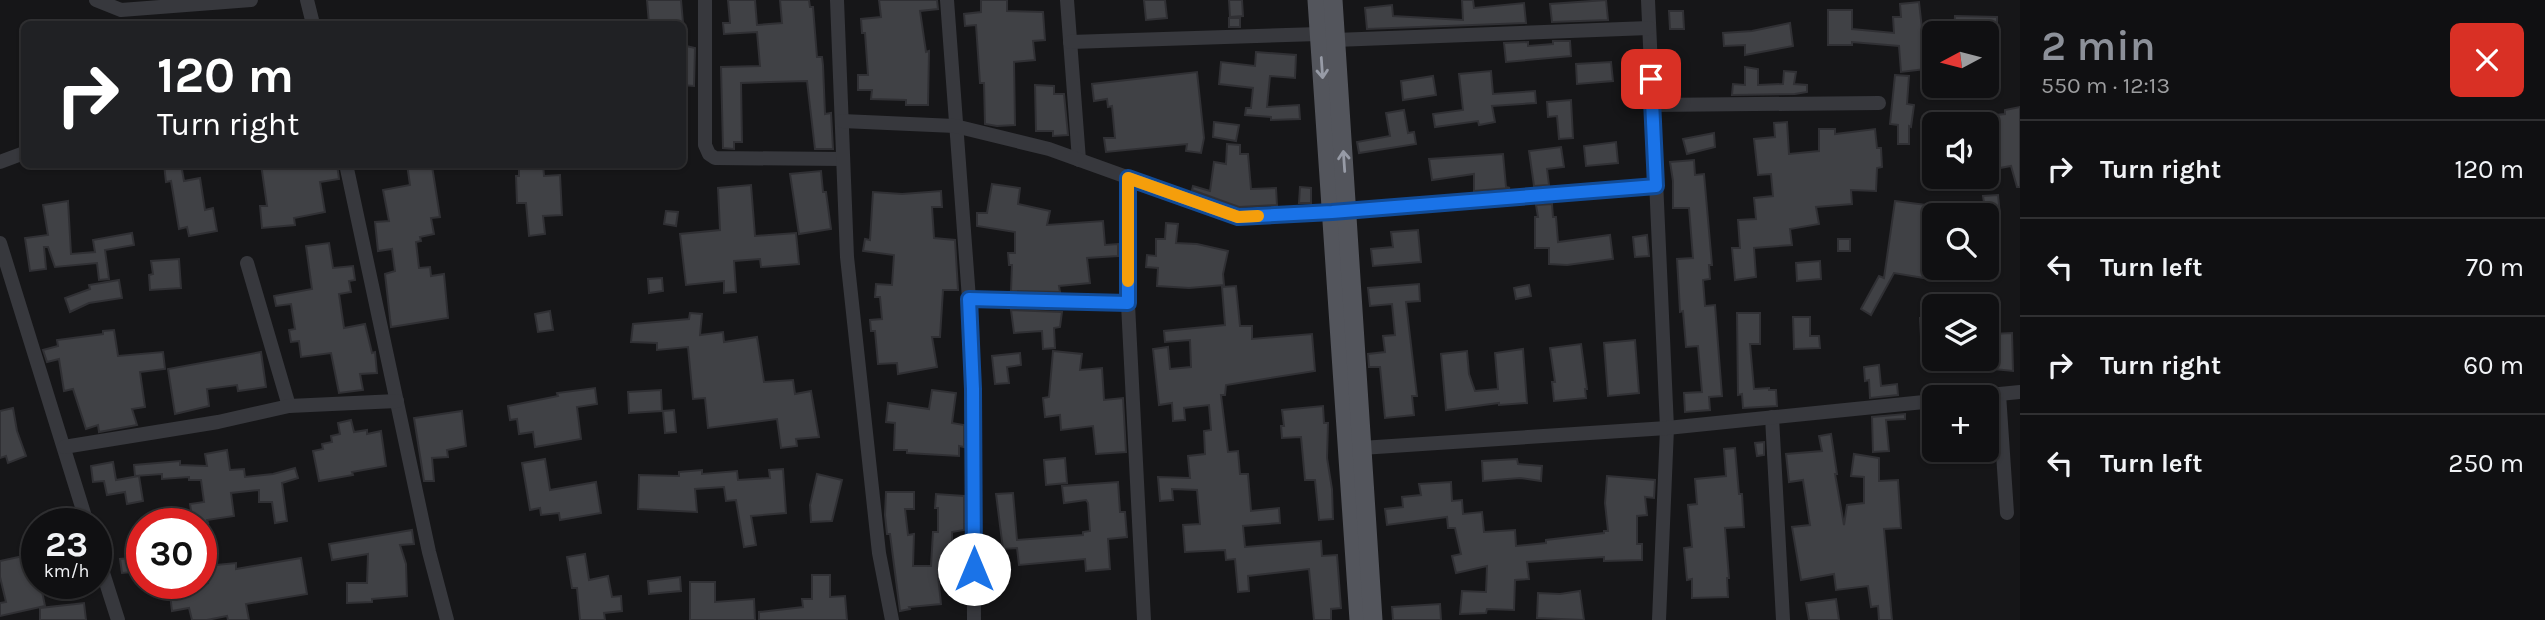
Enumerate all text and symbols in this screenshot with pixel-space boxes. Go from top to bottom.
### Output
north arrow [1922,21,1998,98]
map controls [1922,21,1999,462]
text: 2 min [2041,21,2156,71]
button: close [2450,23,2524,97]
text: 120 m [157,47,294,104]
icon: right [42,49,133,140]
pin [1621,49,1681,109]
one-way arrow [1316,56,1329,79]
icon: arrive [1632,60,1670,98]
text: 550 m · 12:13 [2041,72,2170,99]
text: Turn right [157,106,299,143]
button: sound [1922,112,1999,189]
one-way arrow [1337,150,1350,172]
icon: right [2041,150,2079,188]
text: Turn right [2100,154,2221,185]
text: 120 m [2454,154,2524,185]
button: search [1922,203,1999,280]
icon: left [2041,248,2079,286]
text: Turn left [2100,252,2202,283]
text: 70 m [2466,252,2524,283]
button: layers [1922,294,1999,371]
icon: right [2041,346,2079,384]
text: Turn right [2100,350,2221,381]
text: 60 m [2463,350,2524,381]
button: + [1922,385,1999,462]
icon: left [2041,444,2079,482]
text: Turn left [2100,448,2202,479]
text: 250 m [2448,448,2524,479]
speed limit sign: 30 [126,508,217,599]
text: 23 [45,524,88,565]
position arrow [937,532,1011,606]
text: km/h [44,560,89,582]

